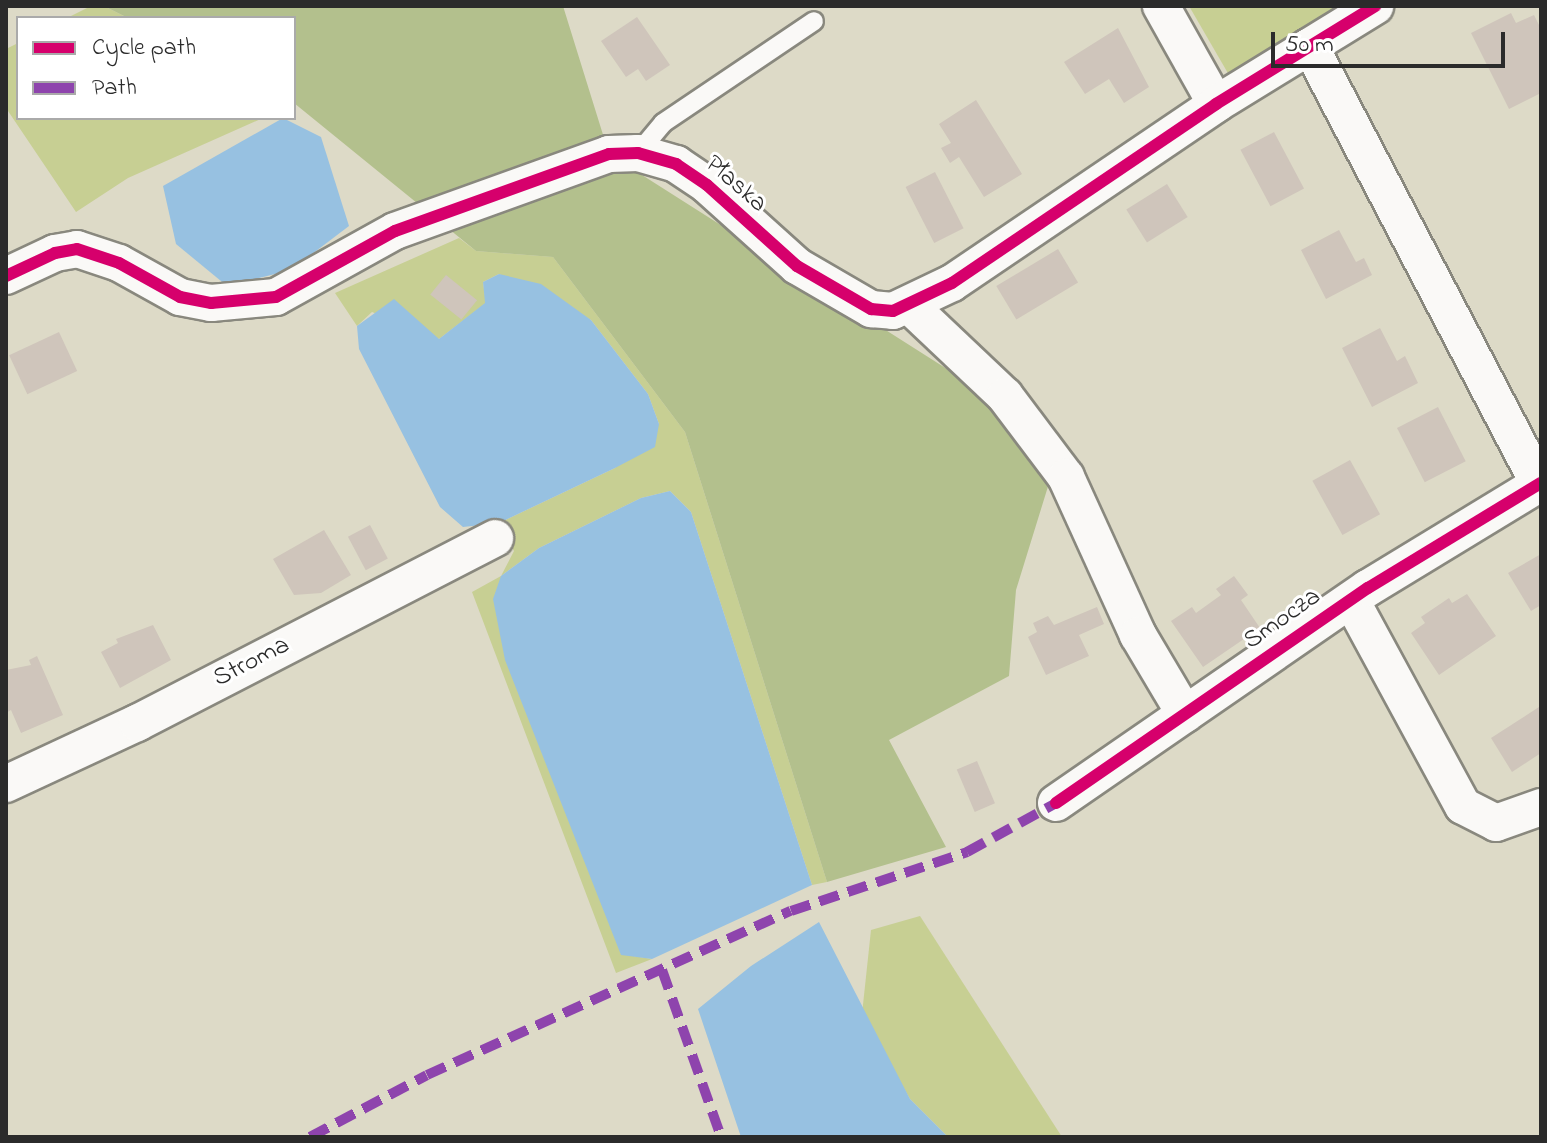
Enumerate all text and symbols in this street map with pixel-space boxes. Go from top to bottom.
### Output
legend [16,16,296,120]
scale bar [1275,16,1509,66]
text: 50 m [1285,28,1334,63]
text: Cycle path [92,31,196,66]
text: Path [92,71,137,106]
street label: Płaska [698,150,772,220]
street label: Smocza [1238,582,1328,658]
street label: Stroma [209,631,295,695]

